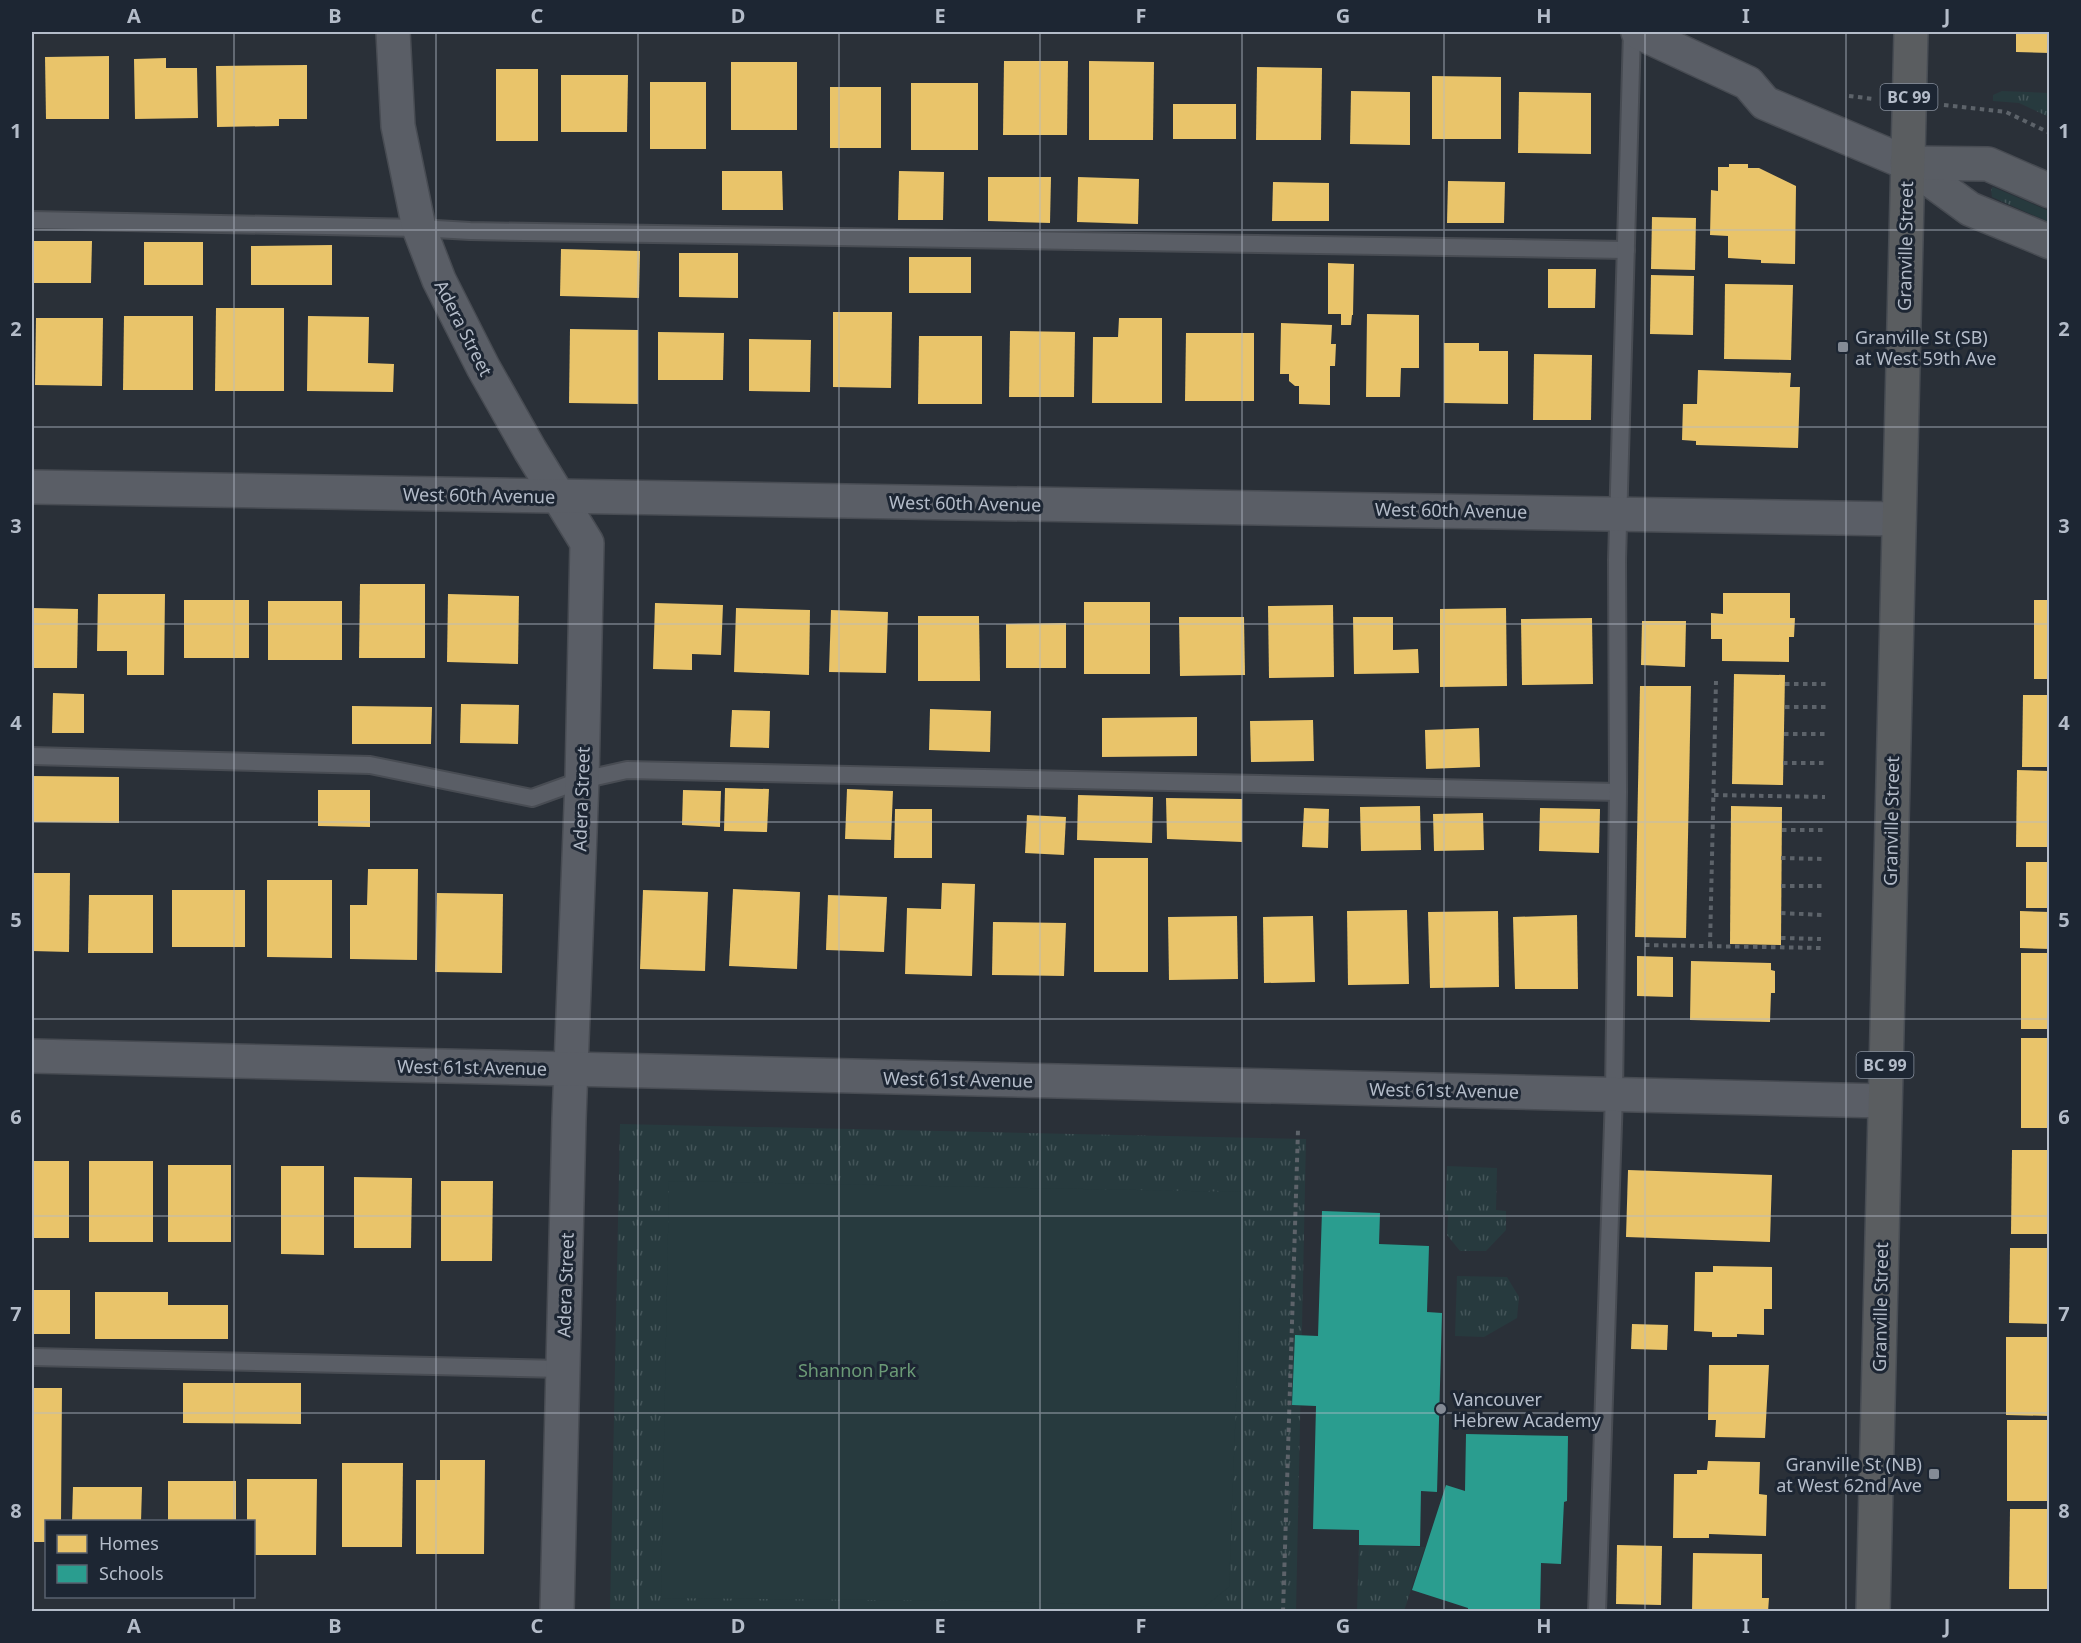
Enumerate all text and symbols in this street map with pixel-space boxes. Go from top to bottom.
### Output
text: A [127,2,141,29]
text: B [328,2,342,29]
text: C [531,2,544,29]
text: D [731,2,745,29]
text: E [934,2,946,29]
text: F [1136,2,1146,29]
text: G [1336,2,1350,29]
text: H [1536,2,1552,29]
text: I [1742,2,1750,29]
text: J [1942,2,1950,29]
road number: BC 99 [1880,84,1938,110]
text: 1 [10,117,22,144]
text: 1 [2058,117,2070,144]
street label: Granville Street [1892,181,1918,311]
street label: Adera Street [430,276,499,381]
text: 2 [10,315,22,342]
text: 2 [2058,315,2070,342]
place label: Granville St (SB) at West 59th Ave [1855,325,1996,370]
marker: Granville St (SB) at West 59th Ave [1836,340,1850,354]
street label: West 60th Avenue [403,482,555,508]
street label: West 60th Avenue [889,490,1041,516]
street label: West 60th Avenue [1375,497,1527,523]
text: 3 [10,512,22,539]
text: 3 [2058,512,2070,539]
text: 4 [10,709,22,736]
text: 4 [2058,709,2070,736]
street label: Adera Street [567,746,595,852]
street label: Granville Street [1878,756,1904,886]
text: 5 [10,906,22,933]
text: 5 [2058,906,2070,933]
road number: BC 99 [1856,1052,1914,1078]
street label: West 61st Avenue [397,1054,547,1080]
street label: West 61st Avenue [883,1066,1033,1092]
street label: West 61st Avenue [1369,1077,1519,1103]
text: 6 [10,1103,22,1130]
text: 6 [2058,1103,2070,1130]
street label: Adera Street [551,1232,579,1338]
street label: Granville Street [1867,1242,1893,1372]
text: 7 [10,1300,22,1327]
text: 7 [2058,1300,2070,1327]
park label: Shannon Park [798,1358,916,1382]
place label: Vancouver Hebrew Academy [1453,1387,1602,1432]
marker: Vancouver Hebrew Academy [1434,1402,1448,1416]
place label: Granville St (NB) at West 62nd Ave [1776,1452,1922,1497]
marker: Granville St (NB) at West 62nd Ave [1927,1467,1941,1481]
text: 8 [10,1497,22,1524]
text: 8 [2058,1497,2070,1524]
legend [45,1520,255,1598]
text: Homes [99,1531,159,1555]
text: Schools [99,1561,164,1585]
text: A [127,1612,141,1639]
text: B [328,1612,342,1639]
text: C [531,1612,544,1639]
text: D [731,1612,745,1639]
text: E [934,1612,946,1639]
text: F [1136,1612,1146,1639]
text: G [1336,1612,1350,1639]
text: H [1536,1612,1552,1639]
text: I [1742,1612,1750,1639]
text: J [1942,1612,1950,1639]

